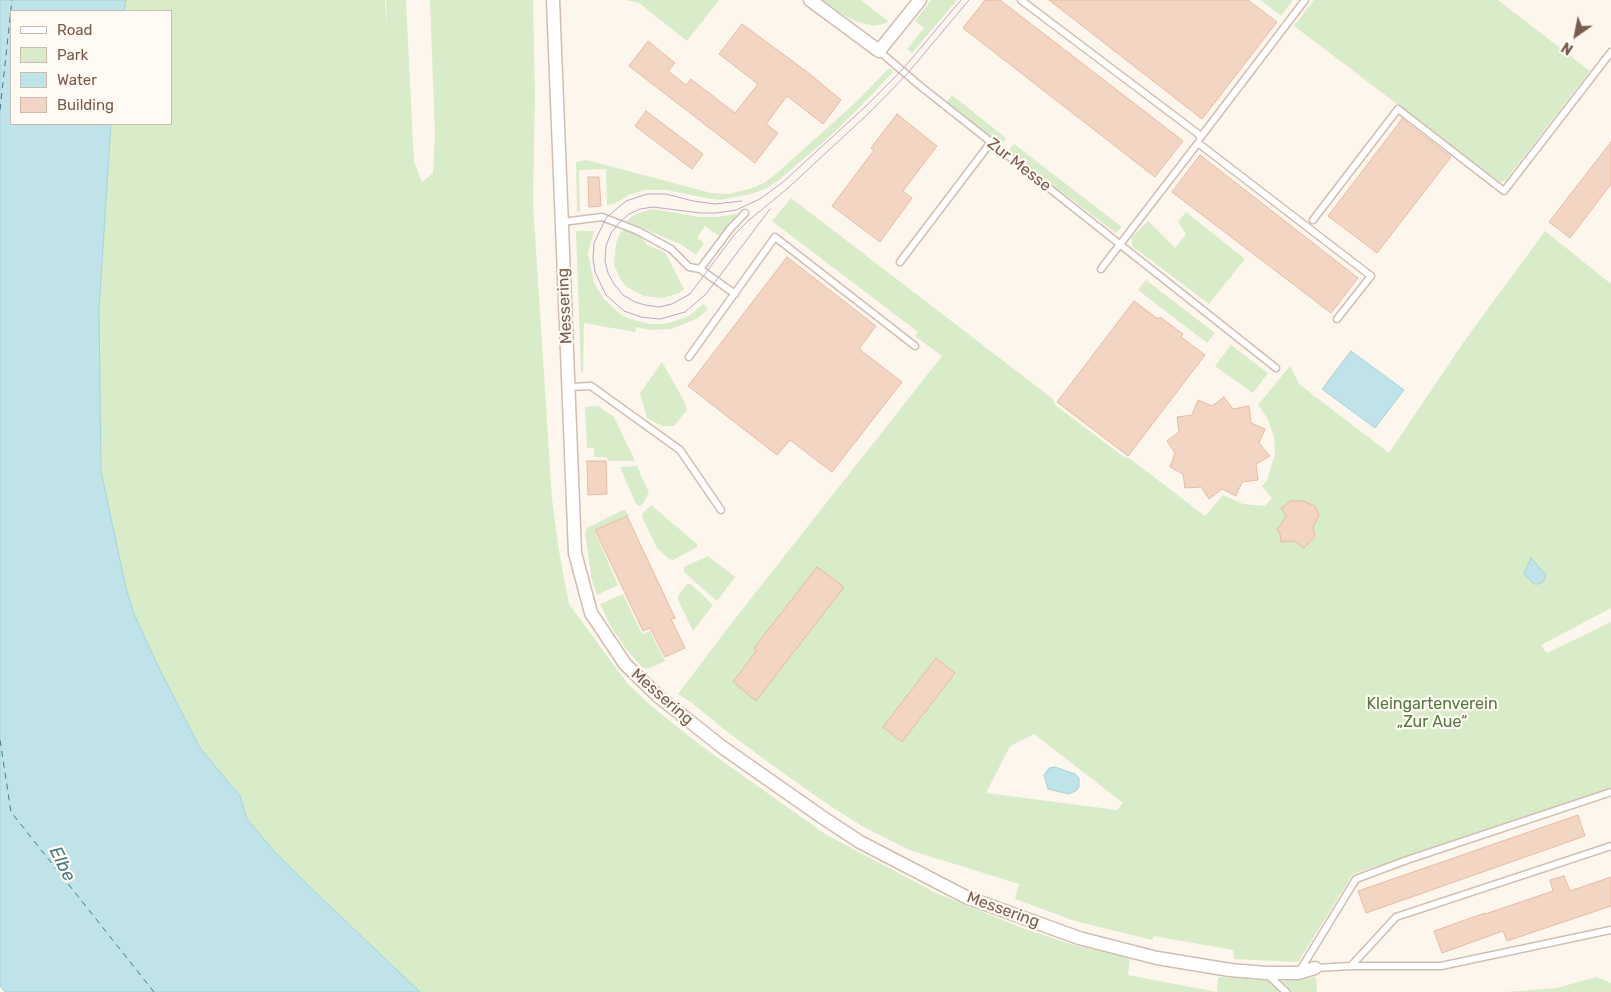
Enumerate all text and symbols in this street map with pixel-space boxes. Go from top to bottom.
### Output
legend [10,10,172,125]
north arrow [1551,10,1601,60]
text: Road [57,21,93,39]
text: N [1559,38,1576,58]
text: Park [57,46,88,64]
text: Water [57,71,97,89]
text: Building [57,96,114,114]
street label: Zur Messe [983,134,1055,196]
street label: Messering [553,267,577,345]
street label: Messering [627,665,697,729]
park label: Kleingartenverein „Zur Aue“ [1366,694,1498,732]
water label: Elbe [44,843,80,885]
street label: Messering [964,888,1042,932]

